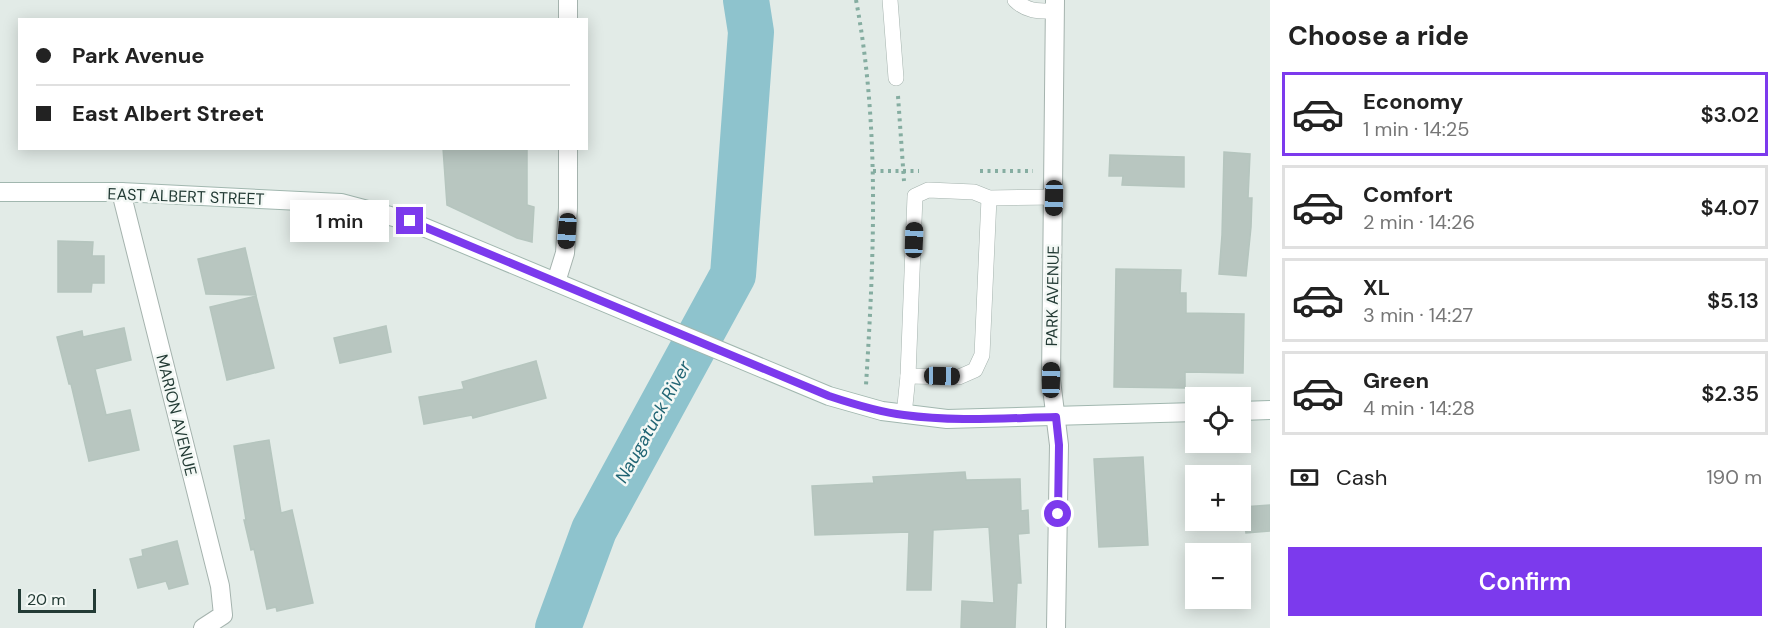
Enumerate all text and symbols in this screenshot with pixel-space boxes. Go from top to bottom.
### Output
text: Choose a ride [1288,18,1469,53]
text: Park Avenue [72,41,204,70]
icon: car [1291,87,1345,141]
text: Economy [1363,87,1463,116]
text: East Albert Street [72,99,264,128]
text: $3.02 [1700,100,1759,129]
text: 1 min · 14:25 [1363,116,1469,142]
car [1045,180,1063,216]
icon: car [1291,180,1345,234]
text: Comfort [1363,180,1453,209]
street label: EAST ALBERT STREET [107,183,265,210]
text: $4.07 [1701,193,1759,222]
callout: 1 min [290,200,389,242]
route end [396,207,423,234]
text: 1 min [316,208,363,234]
text: 2 min · 14:26 [1363,209,1475,235]
car [557,212,577,250]
car [904,222,924,258]
street label: PARK AVENUE [1041,245,1064,347]
icon: car [1291,273,1345,327]
text: XL [1363,273,1390,302]
text: $5.13 [1707,286,1759,315]
text: 3 min · 14:27 [1363,302,1473,328]
street label: MARION AVENUE [151,352,202,478]
water label: Naugatuck River [610,356,697,487]
car [1042,362,1060,398]
icon: car [1291,366,1345,420]
text: Green [1363,366,1429,395]
car [924,367,960,385]
text: $2.35 [1701,379,1759,408]
map controls [1185,387,1251,609]
button: locate [1185,387,1251,453]
text: 4 min · 14:28 [1363,395,1475,421]
icon: cash [1288,461,1321,494]
text: Cash [1336,463,1387,492]
text: 190 m [1706,464,1762,490]
button: + [1185,465,1251,531]
route start [1044,500,1071,527]
button: − [1185,543,1251,609]
button: Confirm [1288,547,1762,616]
scale bar [18,586,96,614]
text: 20 m [27,589,66,610]

